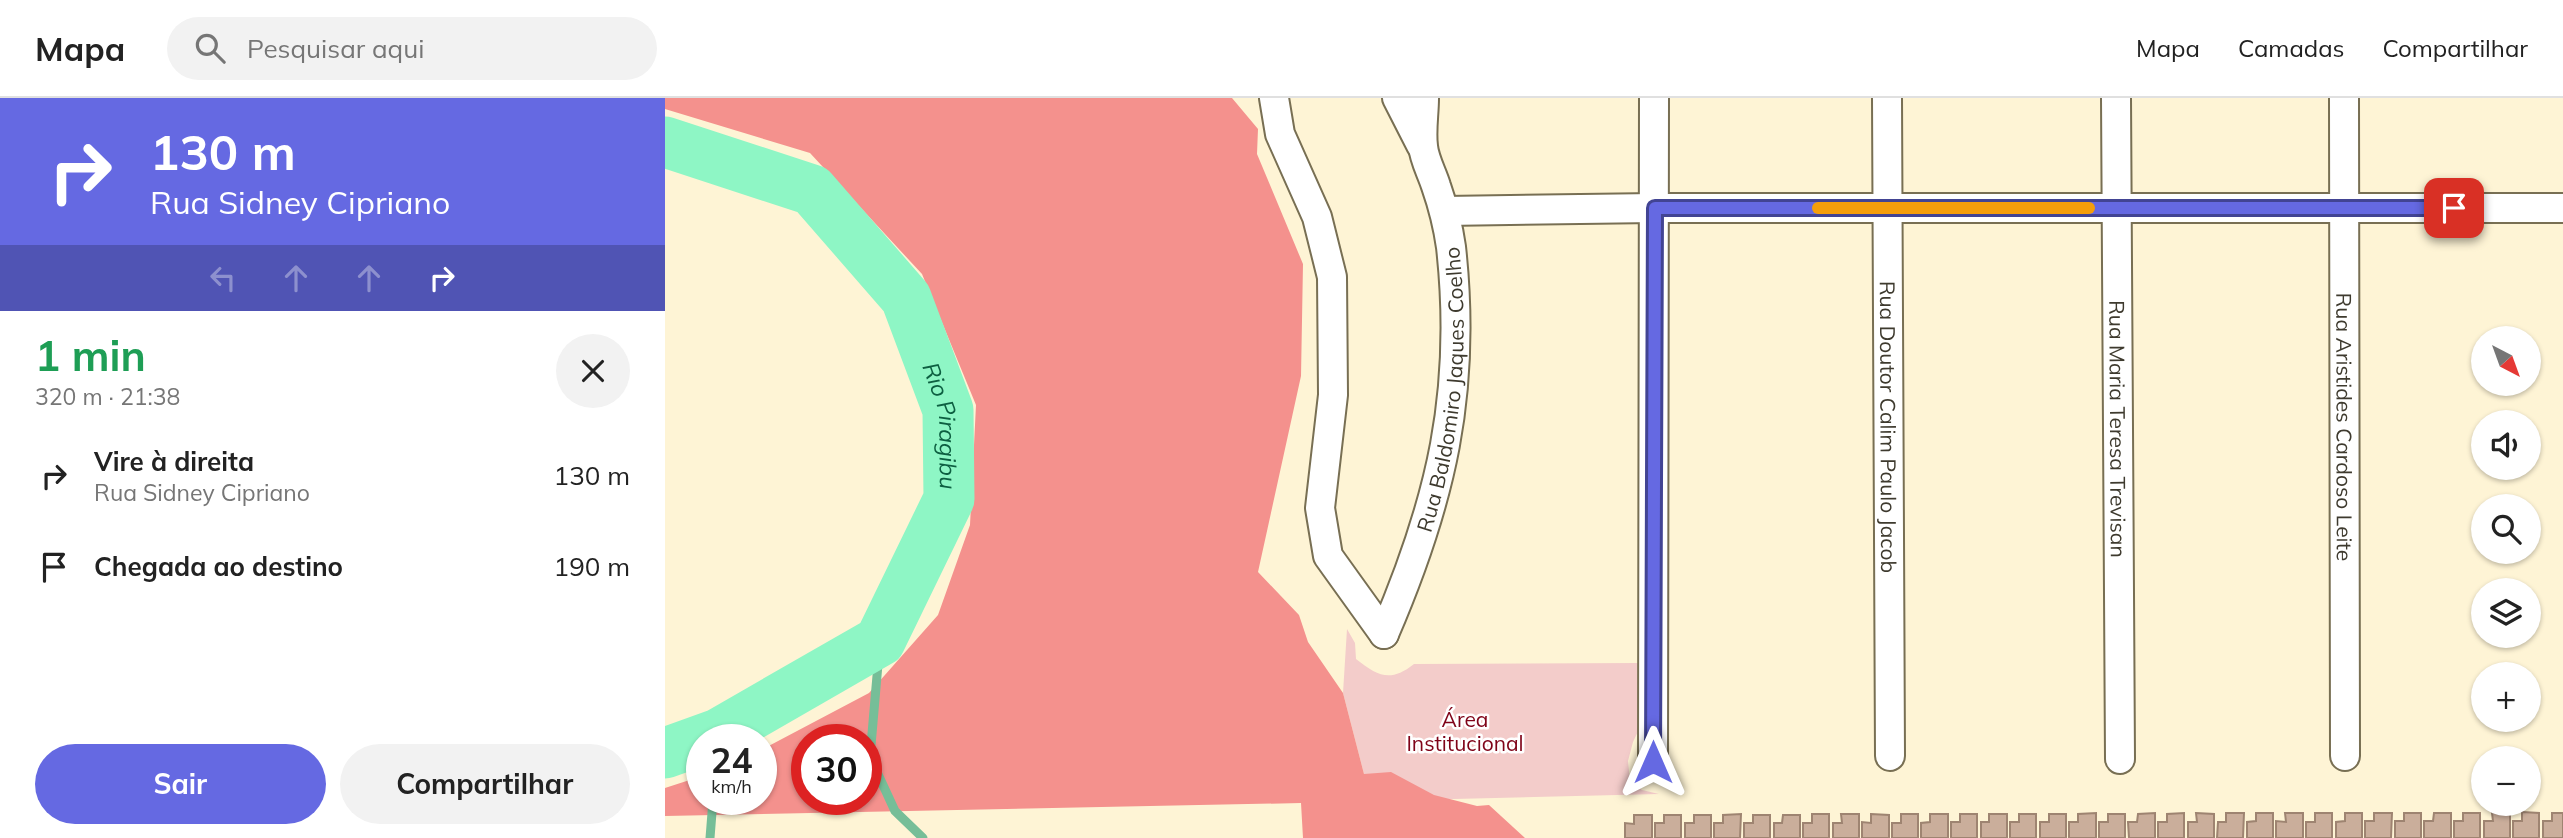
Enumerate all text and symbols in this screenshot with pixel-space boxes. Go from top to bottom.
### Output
search box [167,17,657,80]
text: Mapa [35,28,125,69]
icon: search [191,29,229,67]
text: Pesquisar aqui [247,32,424,65]
text: Mapa [2136,33,2200,63]
text: Camadas [2238,33,2345,63]
text: Compartilhar [2383,33,2528,63]
text: 130 m [150,121,296,182]
icon: right [35,126,126,217]
pin [2424,178,2484,238]
text: Rua Sidney Cipriano [150,182,450,222]
icon: arrive [2435,189,2473,227]
street label: Rua Baldomiro Jaques Coelho [1411,246,1469,535]
icon: left [204,259,242,297]
icon: ahead [277,259,315,297]
icon: ahead [350,259,388,297]
icon: right [423,259,461,297]
street label: Rua Doutor Calim Paulo Jacob [1875,281,1902,573]
street label: Rua Aristides Cardoso Leite [2331,293,2358,561]
street label: Rua Maria Teresa Trevisan [2104,300,2132,558]
north arrow [2471,326,2541,396]
map controls [2471,326,2541,816]
text: 1 min [35,329,146,382]
button: close [556,334,630,408]
water label: Rio Piragibu [917,358,964,489]
text: 320 m · 21:38 [35,382,180,411]
button: sound [2471,410,2541,480]
text: Vire à direita [94,445,254,478]
icon: right [35,457,73,495]
text: 130 m [554,459,630,492]
text: Rua Sidney Cipriano [94,478,310,507]
button: search [2471,494,2541,564]
icon: arrive [35,548,73,586]
text: Chegada ao destino [94,550,343,583]
text: 190 m [554,550,630,583]
button: layers [2471,578,2541,648]
button: + [2471,662,2541,732]
park label: Área Institucional [1406,706,1524,756]
speed limit sign: 30 [791,724,882,815]
position arrow [1616,725,1690,799]
text: 24 [710,738,753,782]
button: Sair [35,744,326,824]
button: Compartilhar [340,744,630,824]
button: − [2471,746,2541,816]
text: km/h [711,775,752,798]

